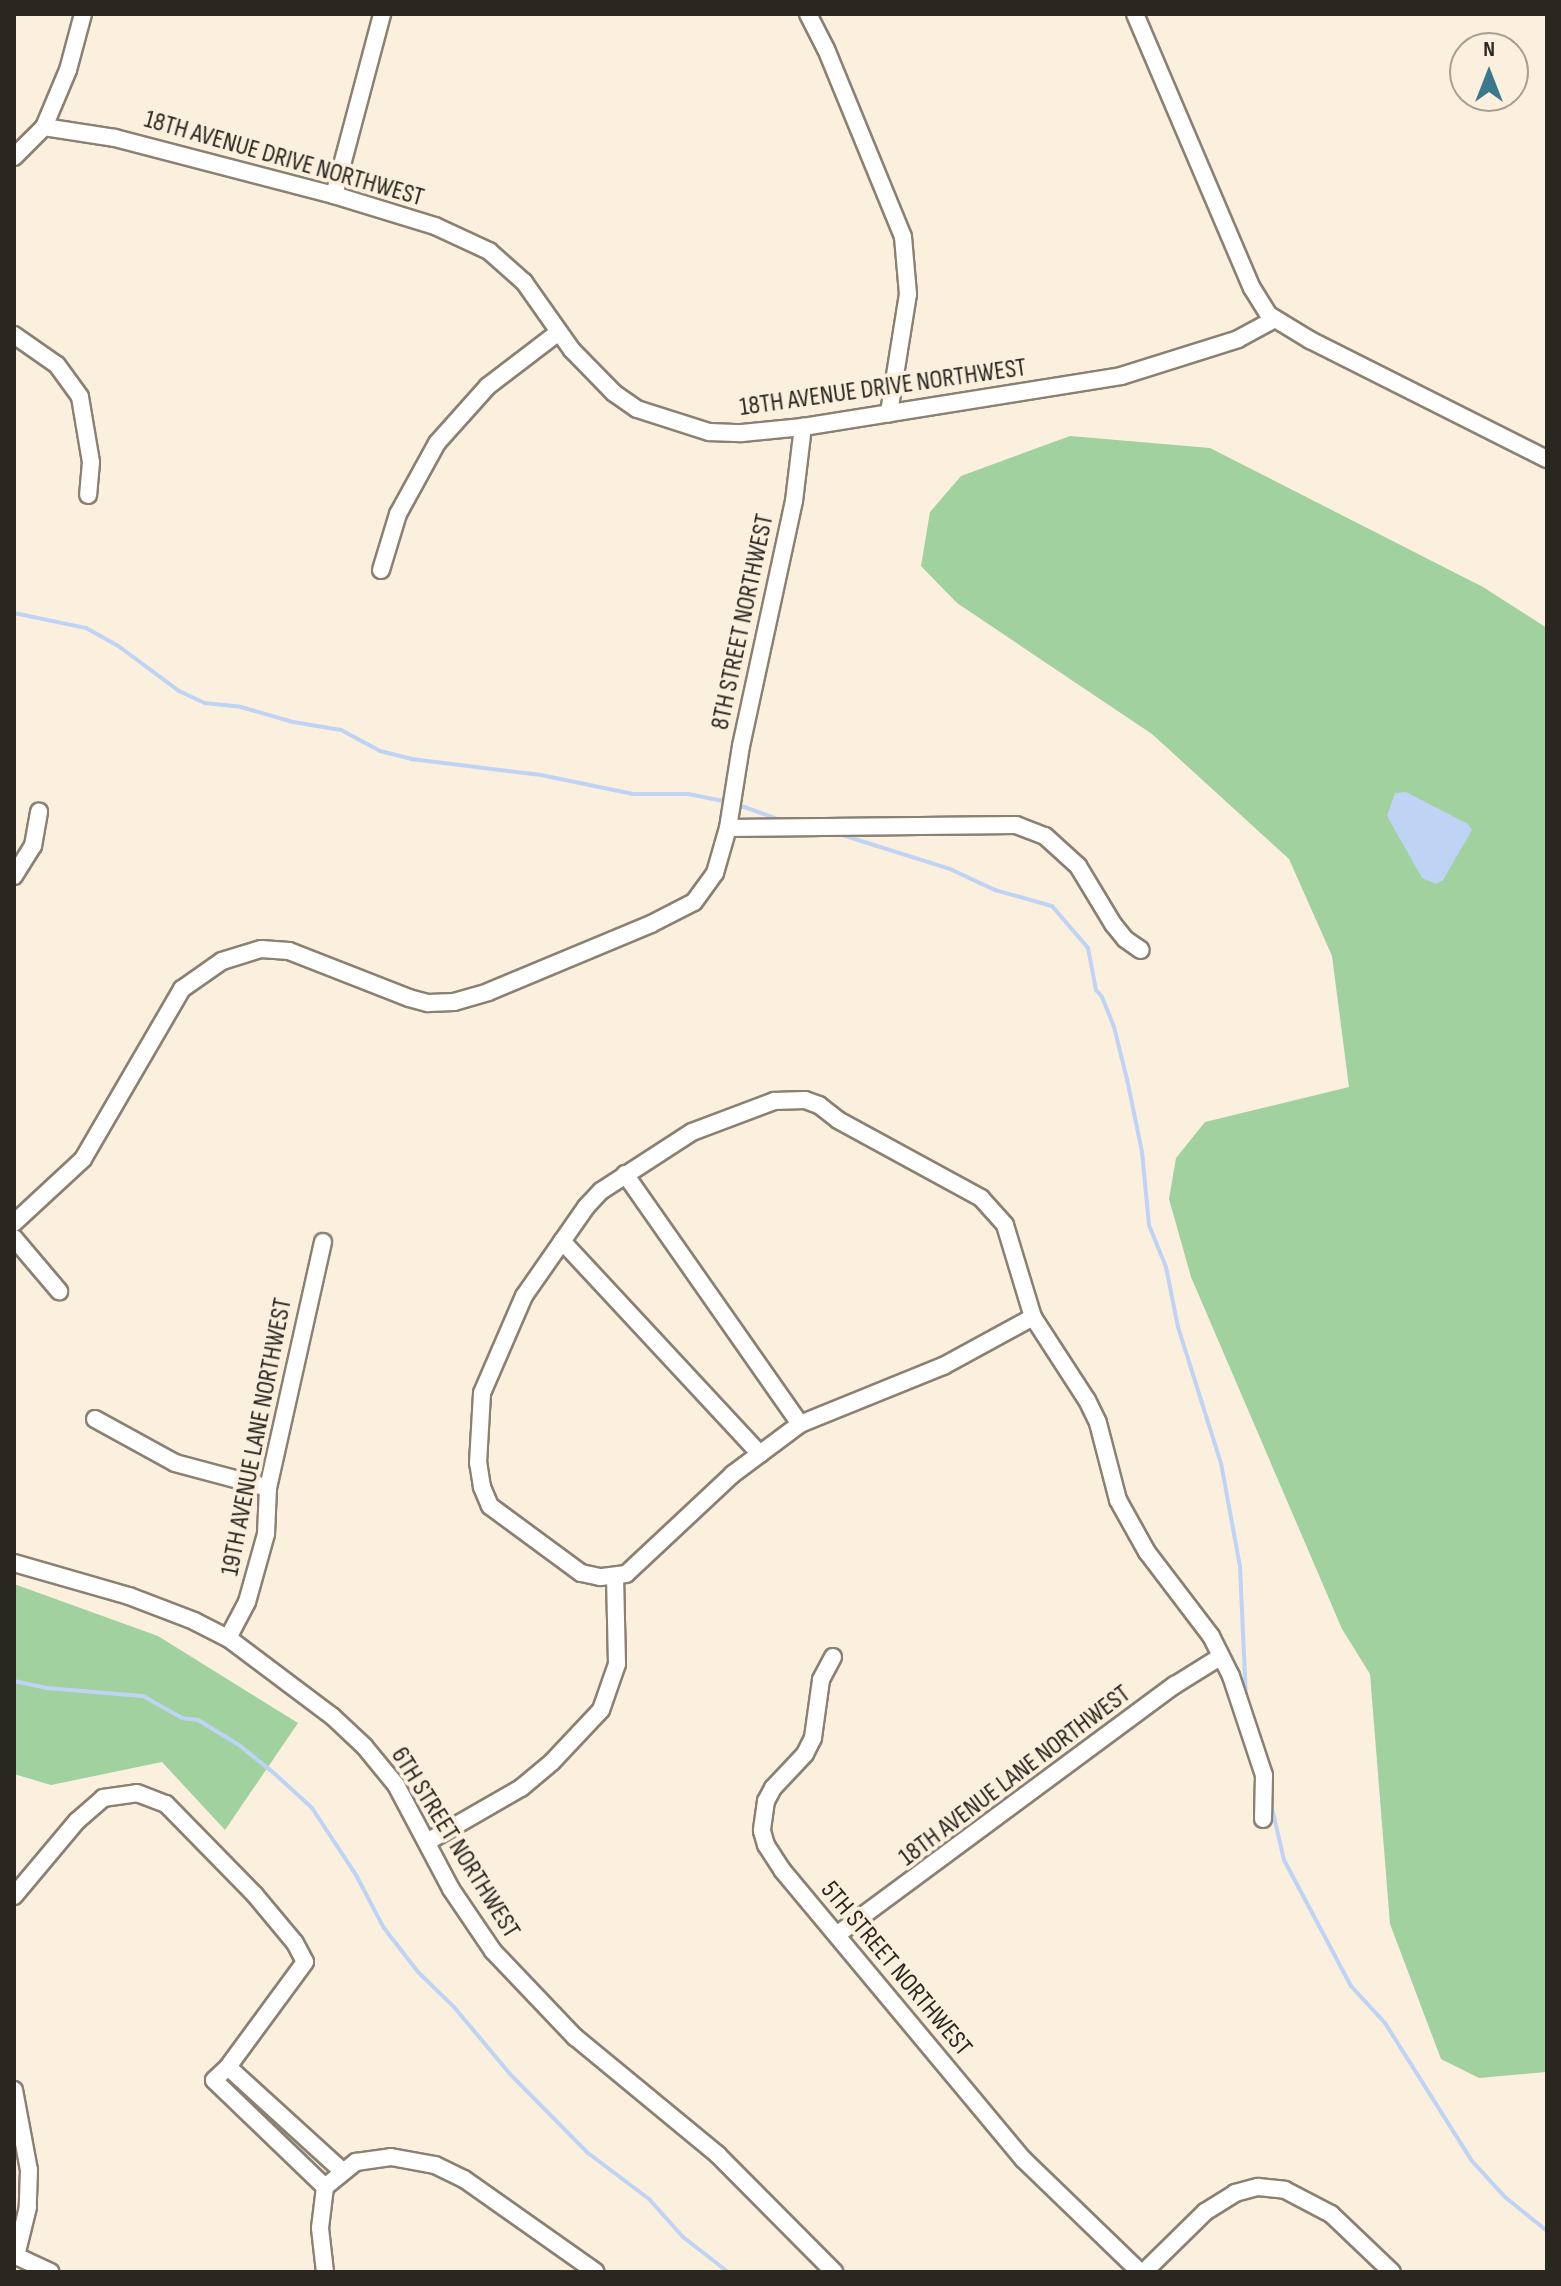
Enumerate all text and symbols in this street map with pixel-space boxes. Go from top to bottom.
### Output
north arrow [1449,32,1529,112]
text: N [1483,36,1495,63]
street label: 18TH AVENUE DRIVE NORTHWEST [141,104,427,214]
street label: 18TH AVENUE DRIVE NORTHWEST [738,352,1028,424]
street label: 8TH STREET NORTHWEST [705,511,781,733]
street label: 19TH AVENUE LANE NORTHWEST [215,1296,299,1578]
street label: 18TH AVENUE LANE NORTHWEST [893,1679,1137,1873]
street label: 6TH STREET NORTHWEST [384,1742,526,1944]
street label: 5TH STREET NORTHWEST [814,1875,978,2063]

